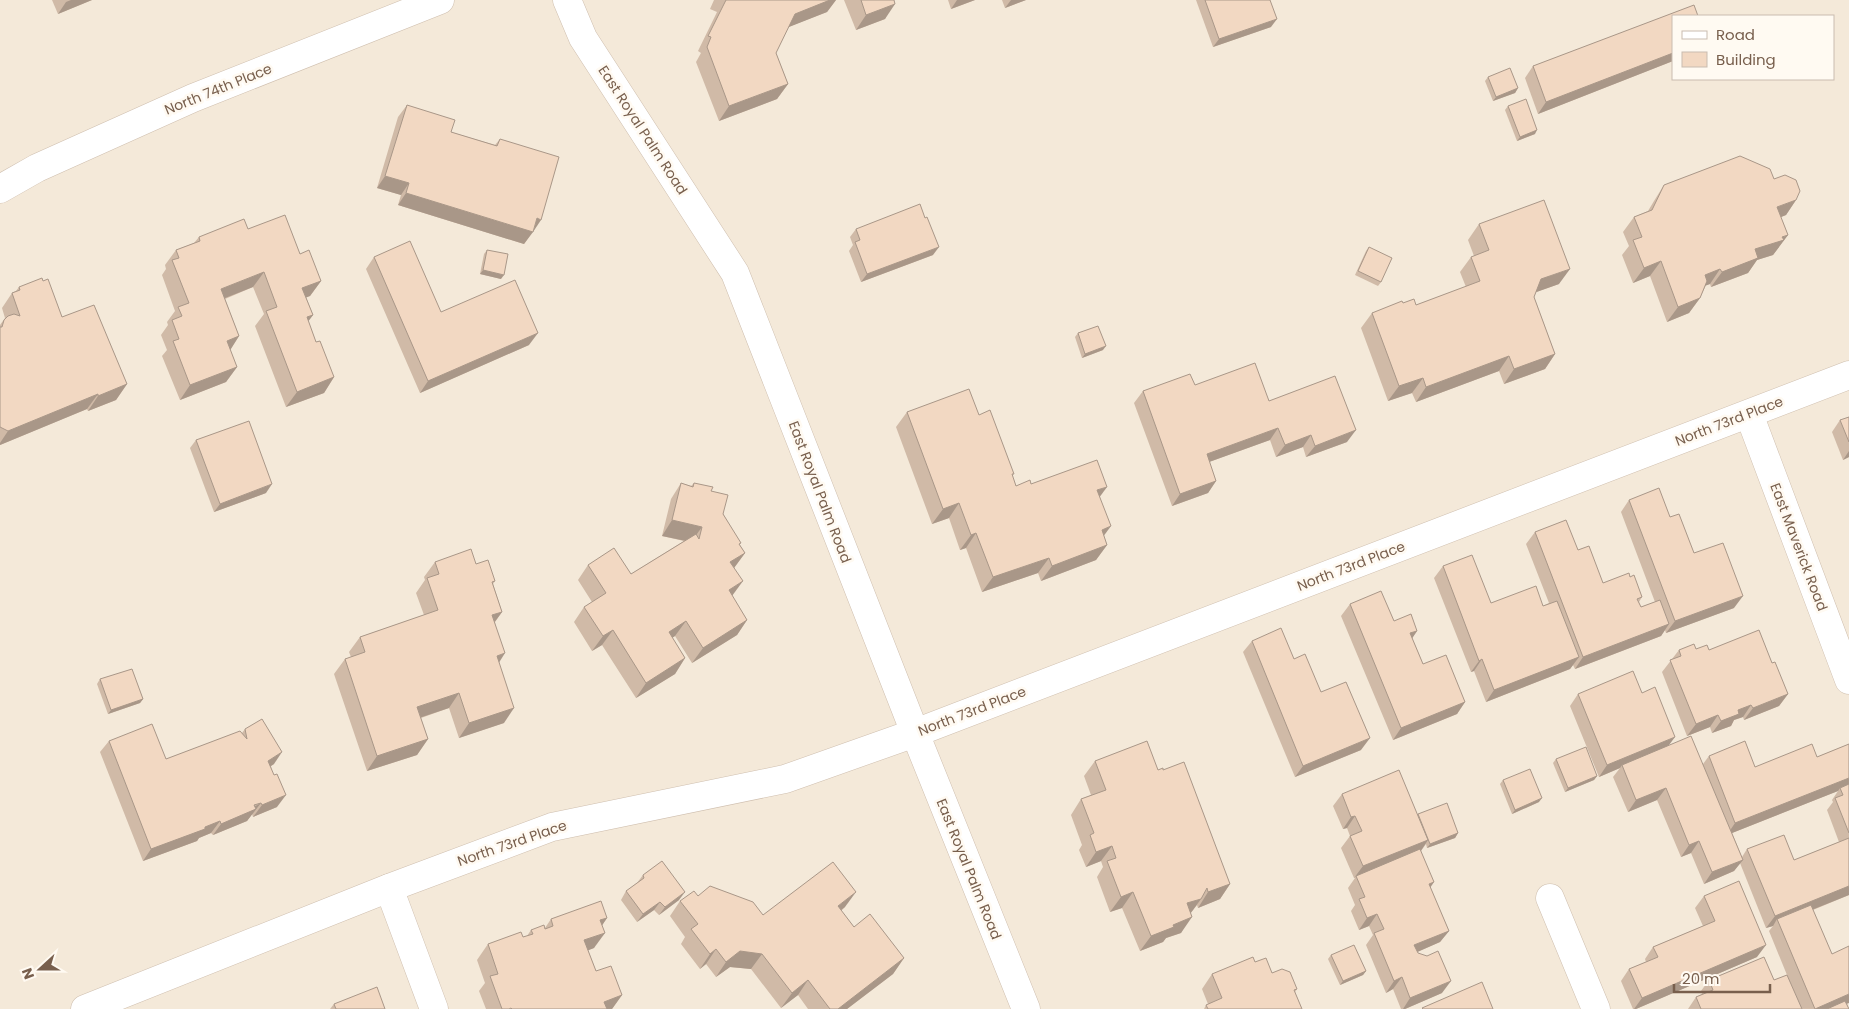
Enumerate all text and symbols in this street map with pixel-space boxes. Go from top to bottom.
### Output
legend [1672,15,1834,80]
text: Road [1716,24,1755,45]
text: Building [1716,49,1776,70]
street label: North 74th Place [161,58,275,120]
street label: East Royal Palm Road [594,61,692,199]
street label: North 73rd Place [1672,391,1786,451]
street label: East Royal Palm Road [784,418,856,566]
street label: East Maverick Road [1765,480,1833,614]
street label: North 73rd Place [1294,536,1408,596]
street label: North 73rd Place [915,681,1029,741]
street label: East Royal Palm Road [932,796,1006,942]
street label: North 73rd Place [455,815,570,871]
north arrow [15,944,65,994]
scale bar [1674,962,1770,994]
text: N [17,965,39,982]
text: 20 m [1682,968,1720,989]

